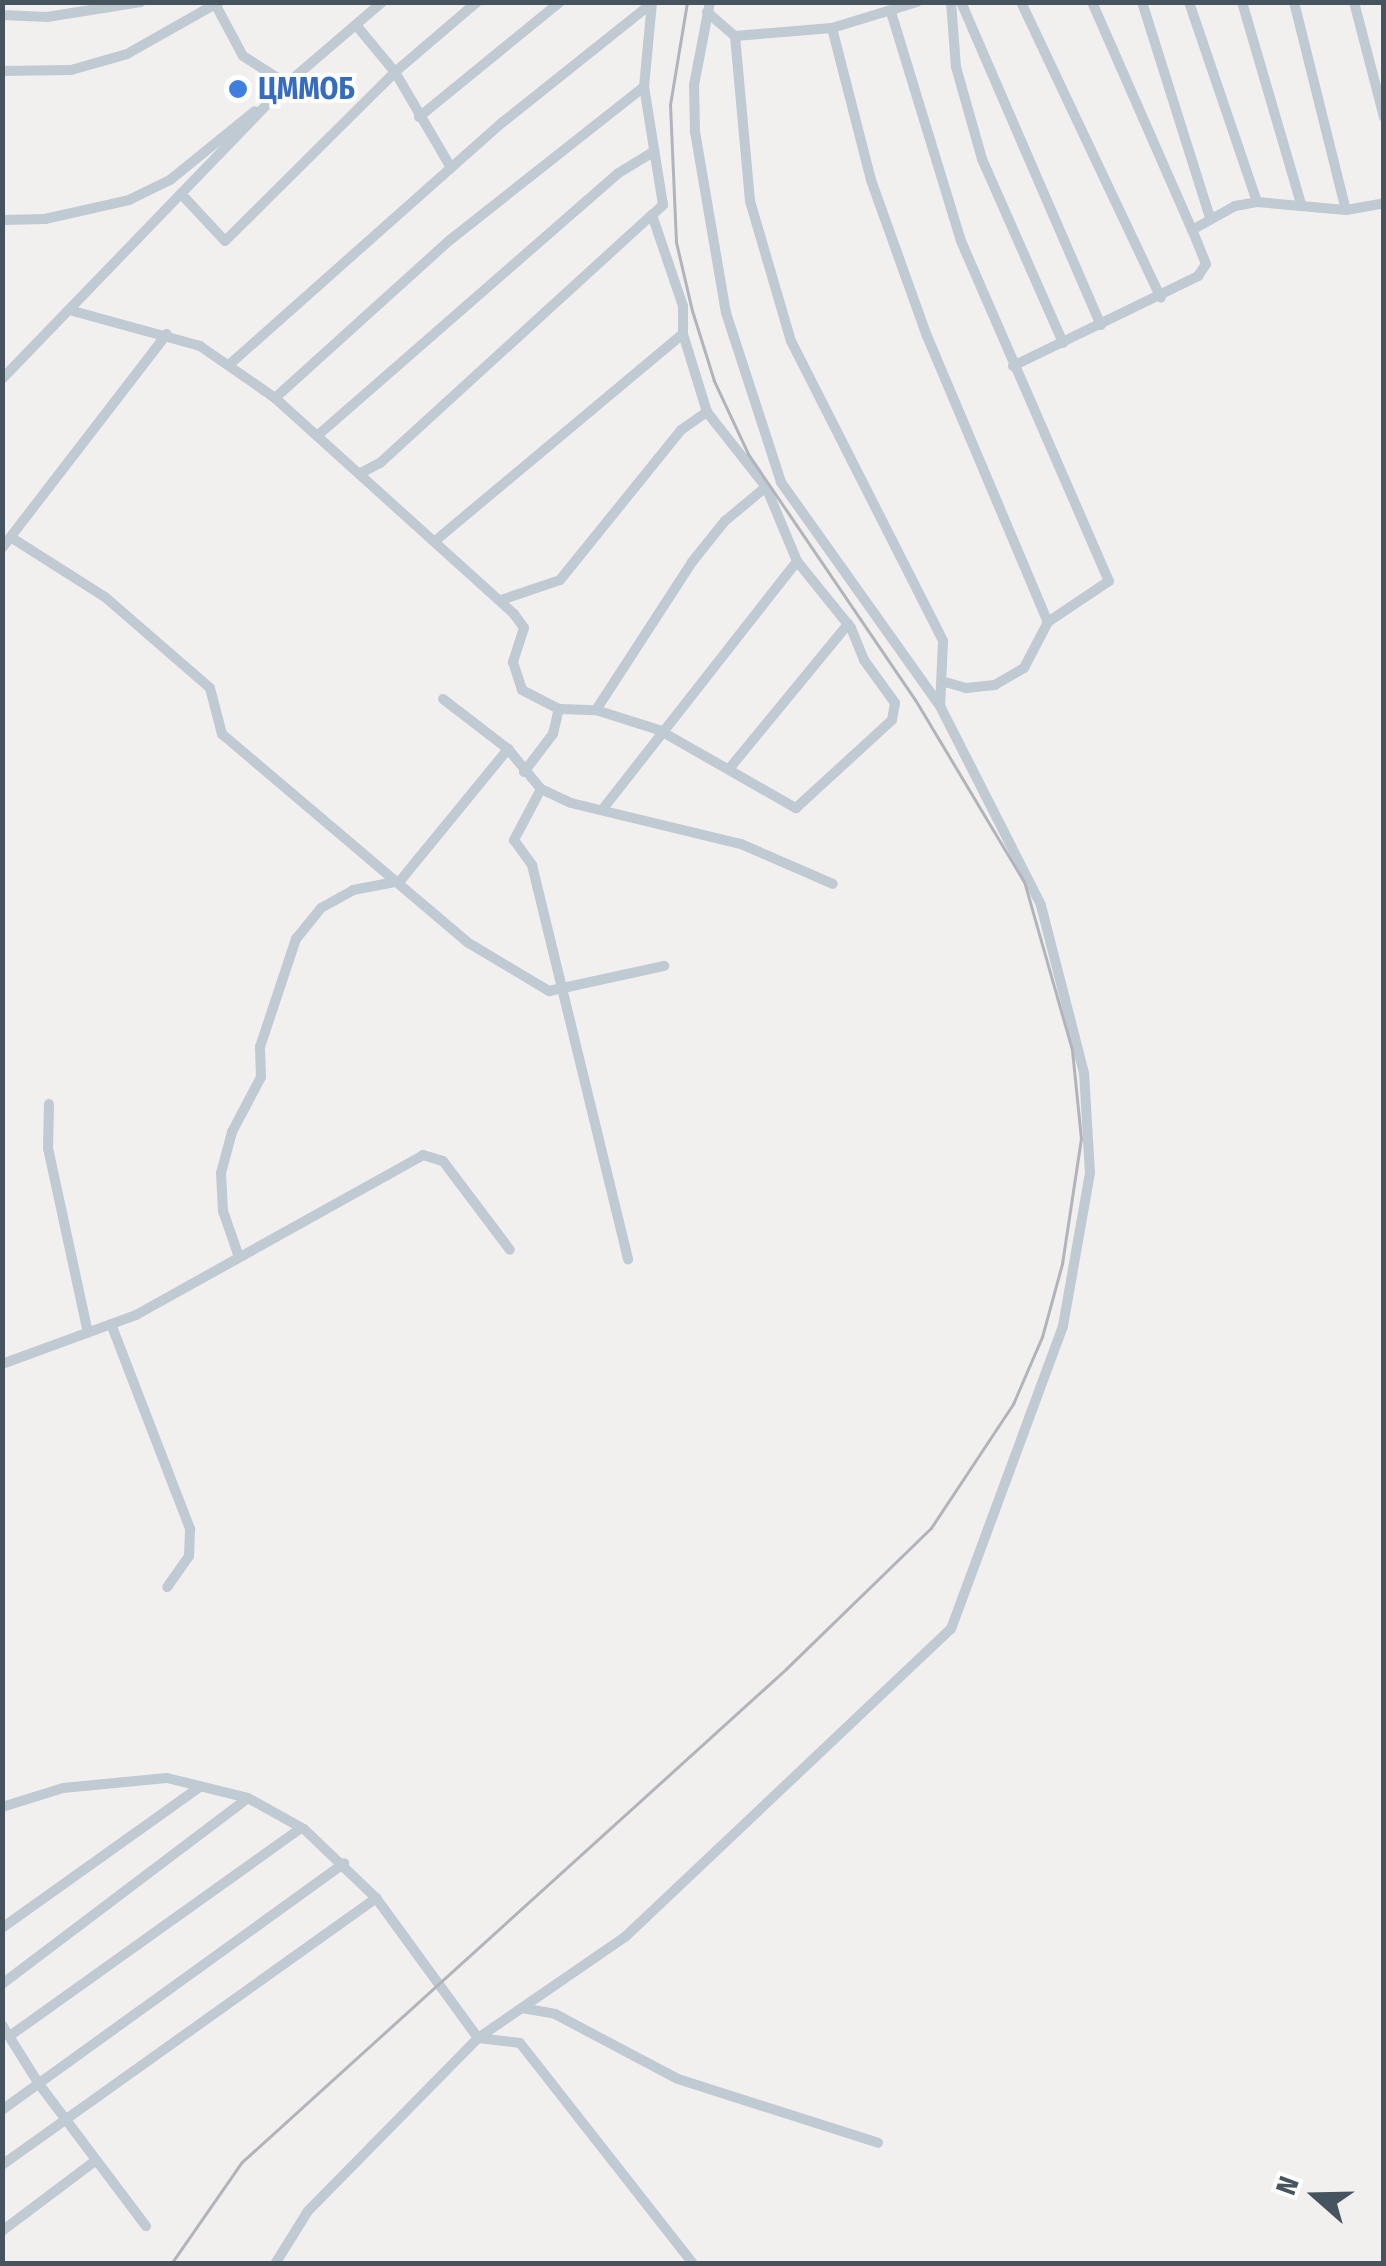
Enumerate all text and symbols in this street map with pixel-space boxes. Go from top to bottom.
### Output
place label: ЦММОБ [258,71,355,107]
marker: ЦММОБ [227,78,249,100]
north arrow [1266,2146,1366,2246]
text: N [1269,2172,1306,2199]

